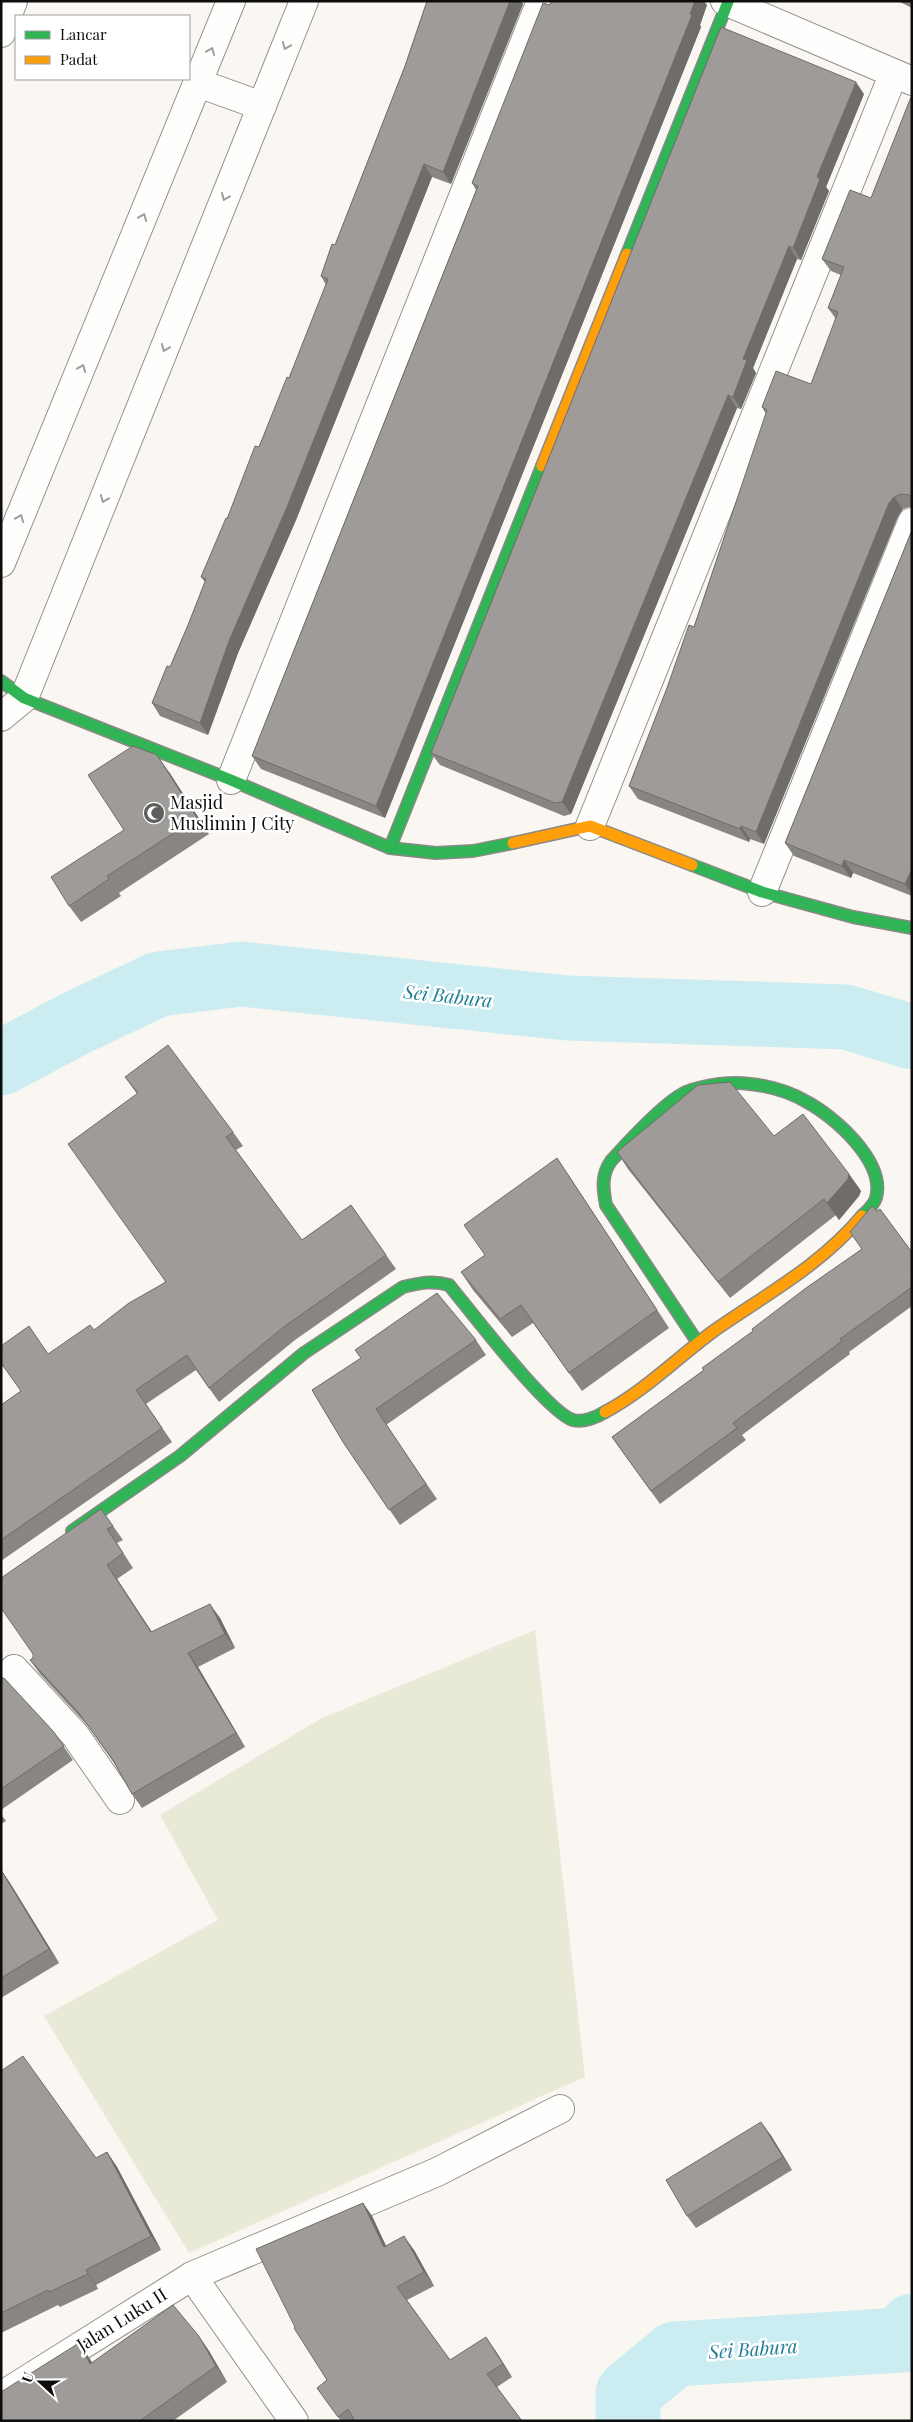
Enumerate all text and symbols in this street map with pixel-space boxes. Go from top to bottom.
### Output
legend [15,15,190,80]
text: Lancar [60,24,107,44]
one-way arrow [282,42,292,50]
one-way arrow [205,47,216,56]
text: Padat [60,49,98,69]
one-way arrow [221,192,232,201]
one-way arrow [138,214,148,222]
one-way arrow [160,343,171,352]
one-way arrow [75,364,86,373]
one-way arrow [100,494,110,503]
one-way arrow [13,514,24,523]
place label: Masjid Muslimin J City [170,790,294,835]
mosque icon: Masjid Muslimin J City [142,801,166,825]
water label: Sei Babura [401,977,494,1013]
street label: Jalan Luku II [71,2282,171,2357]
water label: Sei Babura [707,2332,798,2364]
north arrow [15,2357,65,2407]
text: U [17,2369,38,2385]

